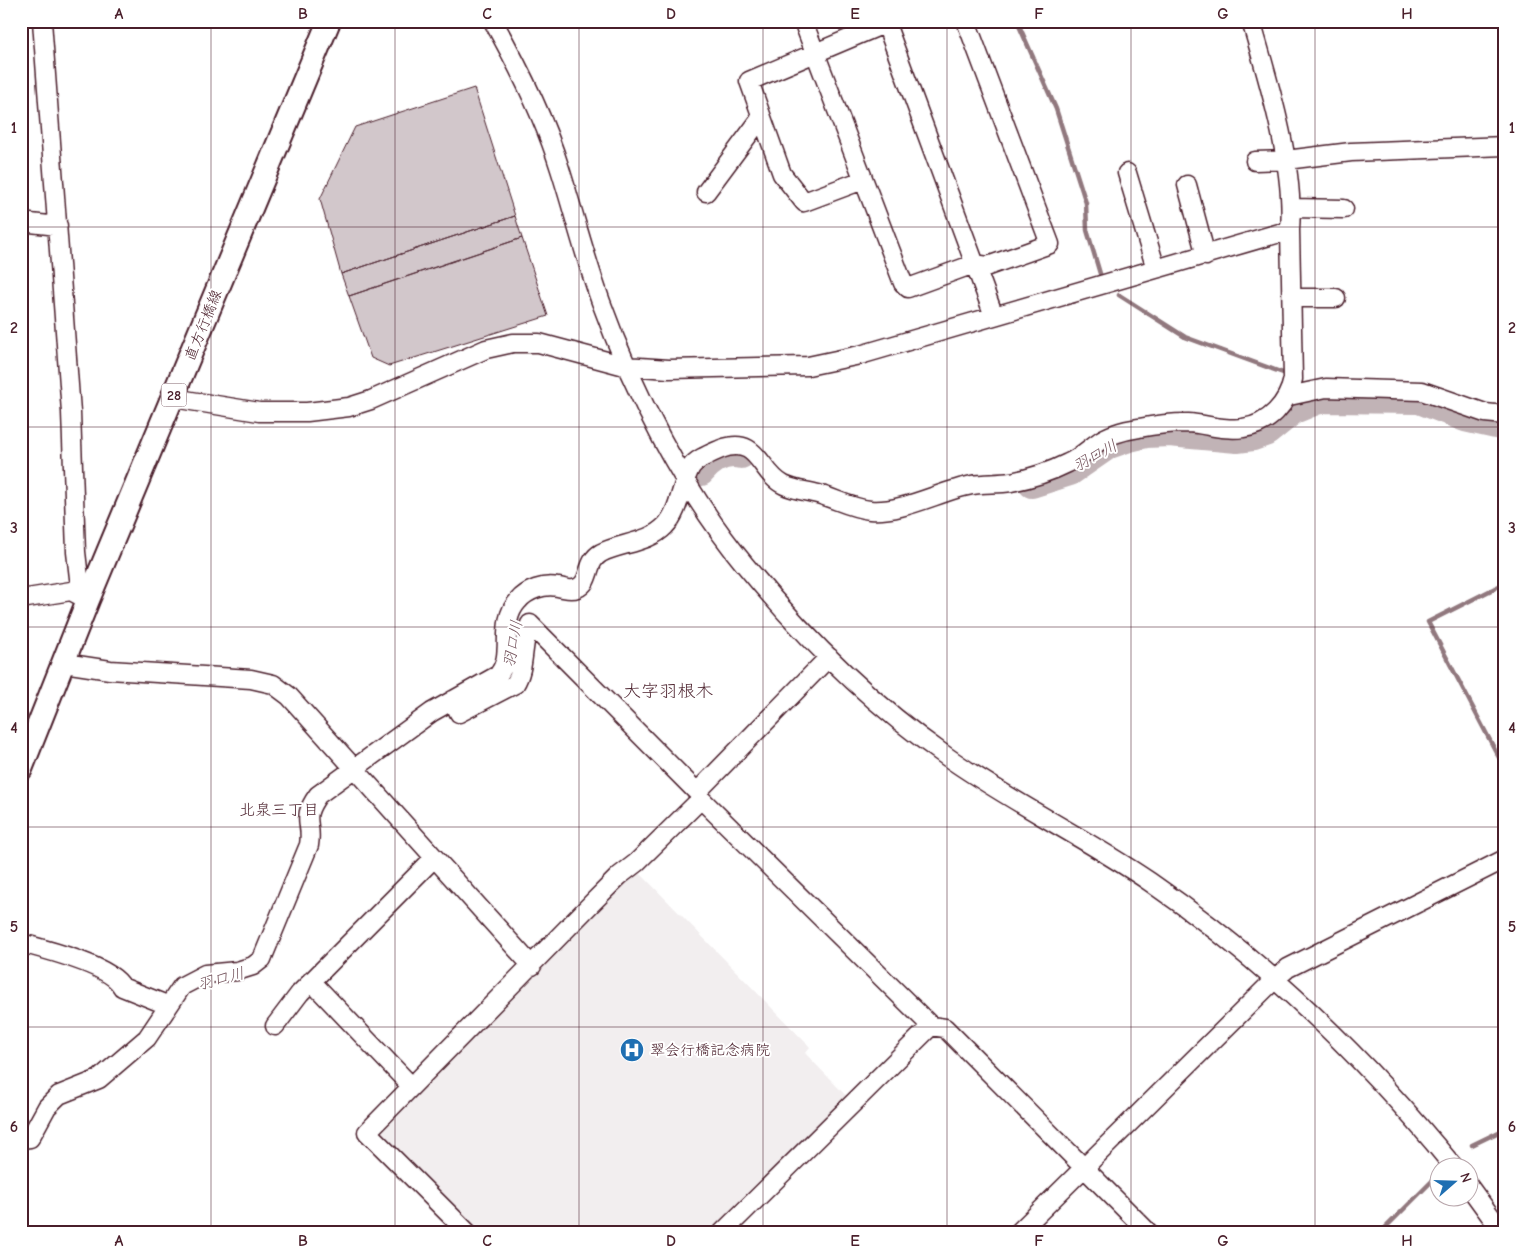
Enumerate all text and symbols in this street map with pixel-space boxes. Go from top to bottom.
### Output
text: A [115,5,124,23]
text: B [298,5,308,23]
text: C [482,5,492,23]
text: D [666,5,676,23]
text: E [850,5,860,23]
text: F [1034,5,1044,23]
text: G [1217,5,1229,23]
text: H [1401,5,1413,23]
text: 1 [11,119,17,137]
text: 1 [1509,119,1515,137]
street label: 直方行橋線 [181,287,225,363]
text: 2 [10,319,18,337]
text: 2 [1508,319,1516,337]
road number: 28 [162,384,186,406]
water label: 羽口川 [1070,436,1120,476]
text: 3 [10,519,18,537]
text: 3 [1508,519,1516,537]
water label: 羽口川 [500,619,526,669]
district label: 大字羽根木 [623,681,713,702]
text: 4 [10,719,18,737]
text: 4 [1508,719,1516,737]
district label: 北泉三丁目 [239,801,319,819]
text: 5 [10,918,18,936]
text: 5 [1508,918,1516,936]
water label: 羽口川 [195,964,247,994]
hospital icon: 翠会行橋記念病院 [619,1037,645,1063]
place label: 翠会行橋記念病院 [650,1041,770,1059]
text: 6 [10,1118,18,1136]
text: 6 [1508,1118,1516,1136]
north arrow [1428,1156,1478,1206]
text: N [1456,1171,1475,1185]
text: A [115,1232,124,1250]
text: B [298,1232,308,1250]
text: C [482,1232,492,1250]
text: D [666,1232,676,1250]
text: E [850,1232,860,1250]
text: F [1034,1232,1044,1250]
text: G [1217,1232,1229,1250]
text: H [1401,1232,1413,1250]

